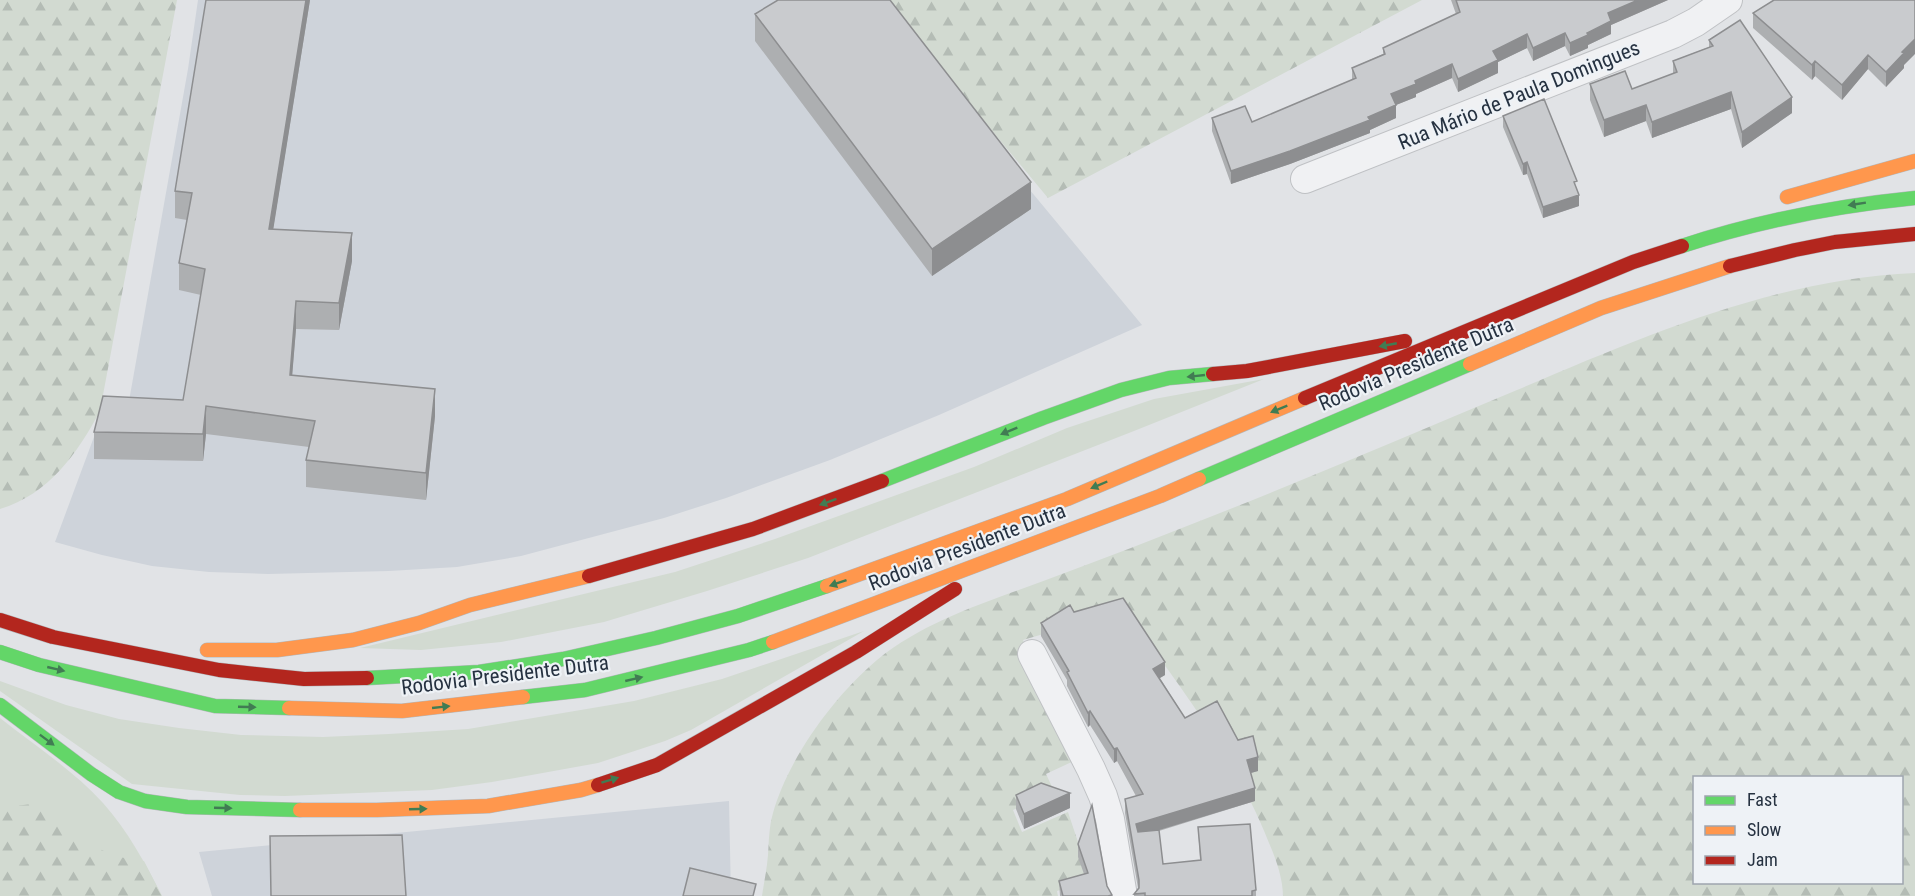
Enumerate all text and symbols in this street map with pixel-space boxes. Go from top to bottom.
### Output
street label: Rua Mário de Paula Domingues [1395,35,1643,155]
one-way arrow [1847,199,1866,208]
street label: Rodovia Presidente Dutra [1315,312,1517,416]
one-way arrow [1378,341,1397,350]
one-way arrow [1186,371,1205,381]
one-way arrow [1270,405,1288,414]
one-way arrow [1000,426,1018,436]
one-way arrow [1090,480,1108,490]
one-way arrow [819,498,837,508]
street label: Rodovia Presidente Dutra [865,498,1069,596]
one-way arrow [829,578,847,588]
street label: Rodovia Presidente Dutra [400,650,610,700]
one-way arrow [47,665,65,675]
one-way arrow [625,673,643,683]
one-way arrow [237,702,256,711]
one-way arrow [432,702,451,711]
one-way arrow [39,734,55,746]
one-way arrow [601,775,619,784]
legend [1693,776,1903,884]
text: Fast [1747,789,1778,810]
one-way arrow [213,804,232,813]
one-way arrow [408,804,427,813]
text: Slow [1747,819,1782,840]
text: Jam [1747,849,1778,870]

